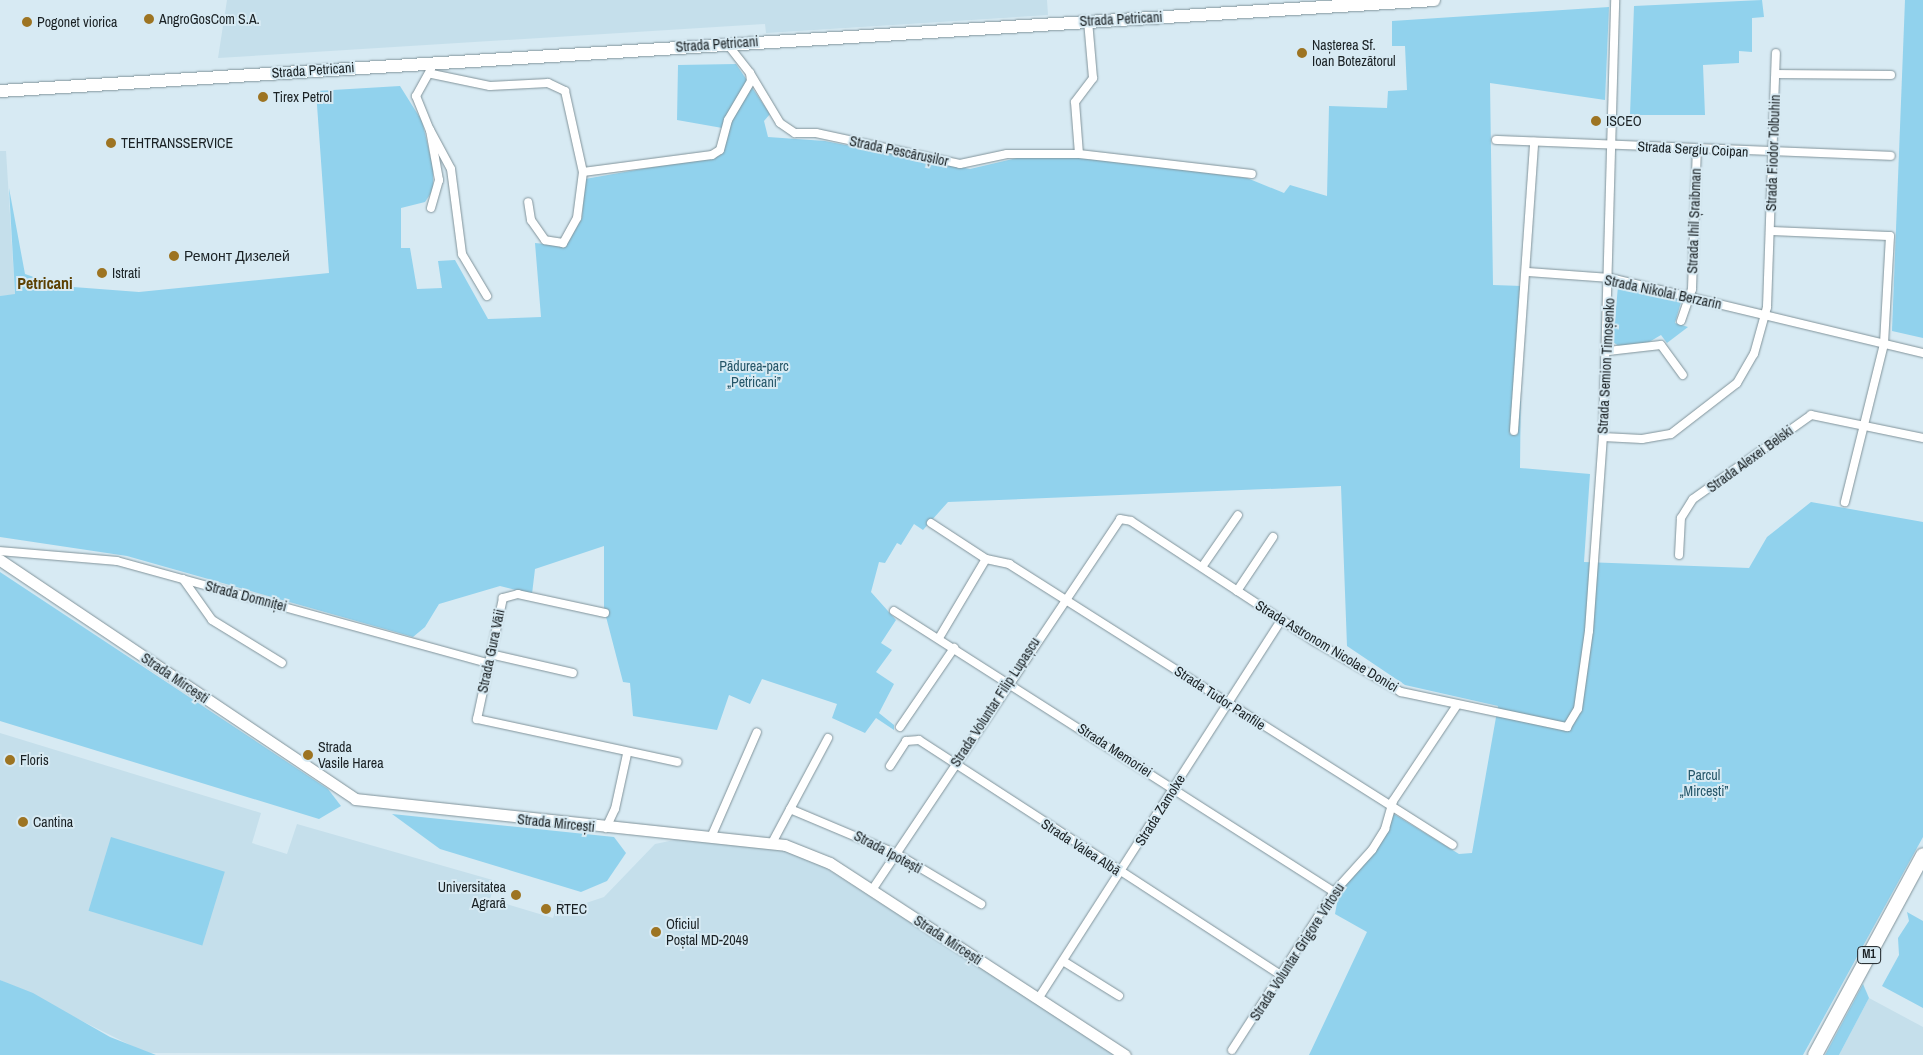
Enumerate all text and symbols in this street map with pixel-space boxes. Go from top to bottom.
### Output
street label: Strada Petricani [1079,8,1163,30]
place label: AngroGosCom S.A. [159,11,260,27]
marker: AngroGosCom S.A. [143,13,155,25]
place label: Pogonet viorica [37,14,117,30]
marker: Pogonet viorica [21,16,33,28]
street label: Strada Petricani [675,33,759,55]
place label: Nașterea Sf. Ioan Botezătorul [1312,37,1396,70]
marker: Nașterea Sf. Ioan Botezătorul [1296,47,1308,59]
street label: Strada Petricani [271,59,355,81]
place label: Tirex Petrol [273,89,332,105]
marker: Tirex Petrol [257,91,269,103]
street label: Strada Fiodor Tolbuhin [1763,94,1783,212]
place label: ISCEO [1606,113,1642,129]
marker: ISCEO [1590,115,1602,127]
street label: Strada Pescărușilor [848,132,950,170]
place label: TEHTRANSSERVICE [121,135,233,151]
marker: TEHTRANSSERVICE [105,137,117,149]
street label: Strada Sergiu Coipan [1637,138,1749,160]
street label: Strada Ihil Șraibman [1684,168,1704,274]
place label: Ремонт Дизелей [184,248,290,264]
marker: Ремонт Дизелей [168,250,180,262]
place label: Istrati [112,265,141,281]
marker: Istrati [96,267,108,279]
street label: Strada Nikolai Berzarin [1603,271,1723,313]
district label: Petricani [17,273,73,293]
street label: Strada Semion Timoșenko [1594,298,1618,434]
park label: Pădurea-parc „Petricani” [719,358,789,391]
street label: Strada Alexei Belski [1703,422,1797,496]
street label: Strada Domniței [203,577,289,615]
street label: Strada Astronom Nicolae Donici [1252,596,1402,696]
street label: Strada Gura Văii [474,608,508,694]
street label: Strada Voluntar Filip Lupașcu [947,634,1043,770]
street label: Strada Mircești [138,649,212,707]
street label: Strada Tudor Panfile [1171,662,1269,734]
street label: Strada Memoriei [1075,720,1155,780]
place label: Strada Vasile Harea [318,739,384,772]
marker: Strada Vasile Harea [302,749,314,761]
place label: Floris [20,752,49,768]
marker: Floris [4,754,16,766]
park label: Parcul „Mircești” [1680,767,1728,800]
street label: Strada Zamolxe [1131,771,1189,849]
street label: Strada Mircești [516,811,596,835]
place label: Cantina [33,814,73,830]
street label: Strada Valea Albă [1038,815,1124,879]
marker: Cantina [17,816,29,828]
street label: Strada Ipotești [851,827,925,877]
place label: Universitatea Agrară [438,879,506,912]
street label: Strada Voluntar Grigore Vîrtosu [1246,880,1348,1024]
marker: Universitatea Agrară [510,889,522,901]
place label: RTEC [556,901,587,917]
marker: RTEC [540,903,552,915]
street label: Strada Mircești [911,912,985,968]
place label: Oficiul Poștal MD-2049 [666,916,748,949]
marker: Oficiul Poștal MD-2049 [650,926,662,938]
road number: M1 [1856,946,1882,964]

